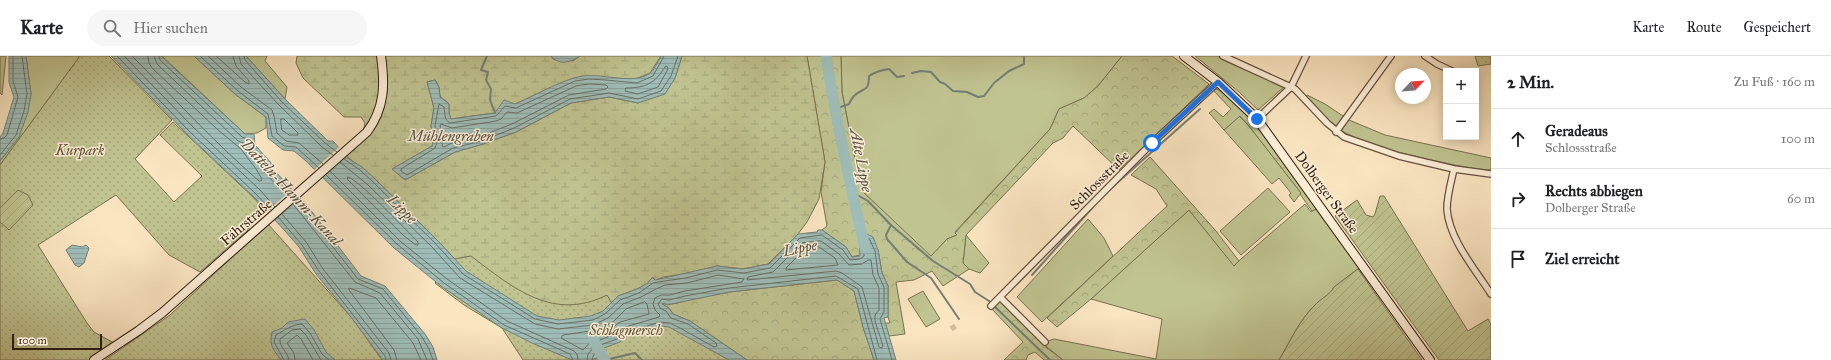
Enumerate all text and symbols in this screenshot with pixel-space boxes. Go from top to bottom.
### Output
search box [87,10,367,46]
text: Karte [20,16,63,39]
icon: search [101,17,123,39]
text: Hier suchen [133,19,208,37]
text: Karte [1632,19,1664,36]
text: Route [1686,19,1722,36]
text: Gespeichert [1744,19,1811,36]
north arrow [1395,68,1431,104]
map controls [1443,68,1479,140]
button: + [1443,68,1479,104]
text: 2 Min. [1507,72,1554,93]
text: Zu Fuß · 160 m [1734,74,1815,90]
button: − [1443,104,1479,140]
route end [1248,110,1266,128]
text: Geradeaus [1545,122,1608,140]
water label: Alte Lippe [845,125,876,194]
water label: Mühlengraben [406,127,494,145]
icon: ahead [1507,128,1529,150]
text: 100 m [1781,131,1815,147]
route start [1143,134,1161,152]
water label: Datteln-Hamm-Kanal [237,135,347,251]
text: Schlossstraße [1545,140,1617,156]
park label: Kurpark [55,142,105,160]
street label: Schlossstraße [1066,147,1133,214]
street label: Dolberger Straße [1291,148,1362,237]
text: Rechts abbiegen [1545,182,1643,200]
icon: right [1507,188,1529,210]
water label: Lippe [382,190,421,228]
text: 60 m [1787,191,1815,207]
street label: Fährstraße [217,195,276,249]
text: Dolberger Straße [1545,200,1636,216]
water label: Lippe [780,236,819,261]
icon: arrive [1507,248,1529,270]
text: Ziel erreicht [1545,250,1620,268]
park label: Schlagmersch [588,322,663,339]
scale bar [12,332,102,351]
text: 100 m [18,334,47,347]

